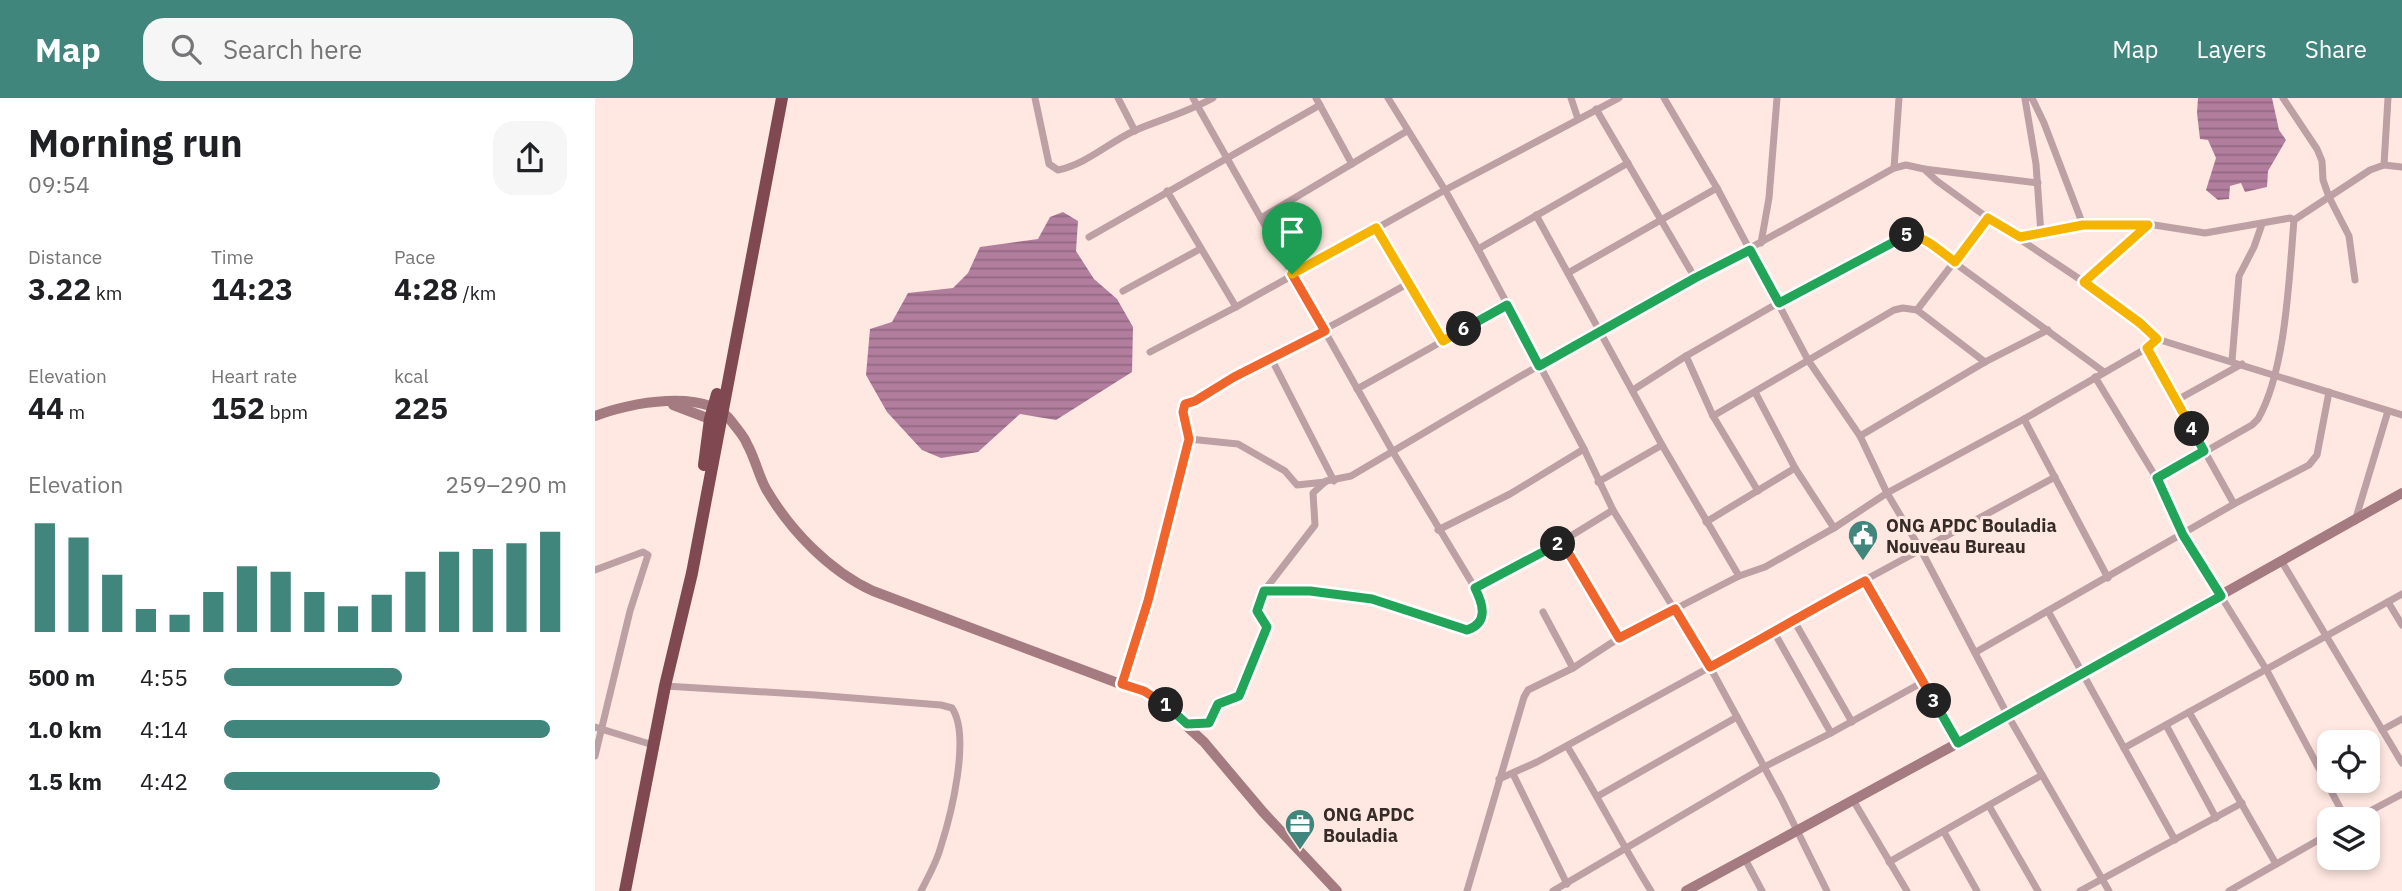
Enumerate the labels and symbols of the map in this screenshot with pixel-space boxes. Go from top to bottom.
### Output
pin [1262,202,1322,274]
pin: 5 [1889,218,1925,252]
pin: 6 [1447,312,1481,346]
pin: 4 [2175,412,2209,446]
place label: ONG APDC Bouladia Nouveau Bureau [1886,514,2057,558]
public building icon: ONG APDC Bouladia Nouveau Bureau [1846,518,1880,562]
pin: 2 [1541,526,1576,562]
pin: 3 [1917,684,1951,718]
pin: 1 [1149,688,1183,722]
place label: ONG APDC Bouladia [1323,803,1415,847]
office icon: ONG APDC Bouladia [1283,807,1317,851]

